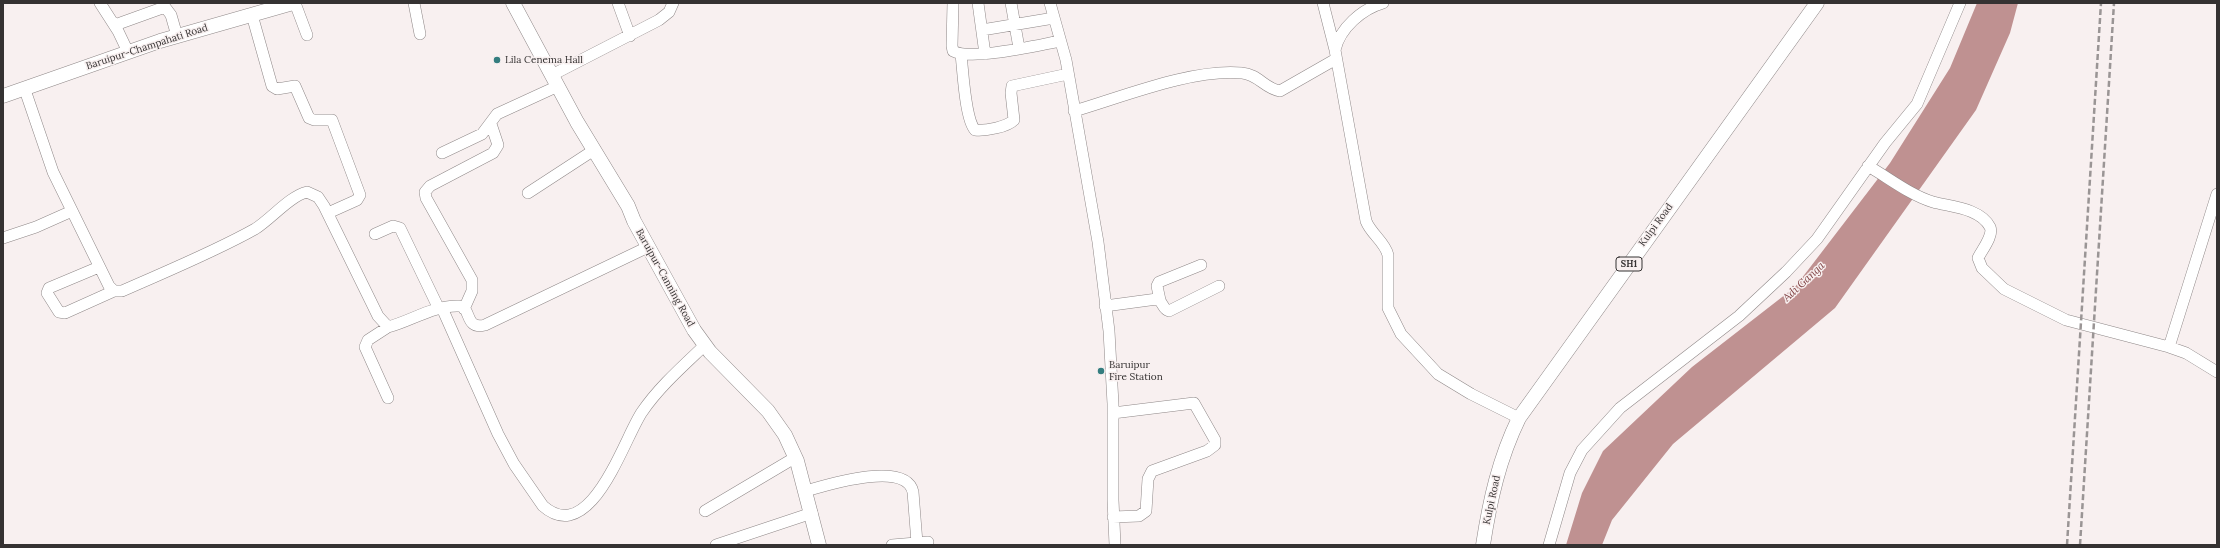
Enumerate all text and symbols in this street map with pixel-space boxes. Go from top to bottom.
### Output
street label: Baruipur-Champahati Road [85,22,209,72]
place label: Lila Cenema Hall [505,54,583,66]
marker: Lila Cenema Hall [492,55,502,65]
street label: Kulpi Road [1636,201,1676,249]
street label: Baruipur-Canning Road [633,227,697,329]
road number: SH1 [1616,257,1642,271]
water label: Adi Ganga [1780,259,1828,305]
place label: Baruipur Fire Station [1109,359,1163,382]
marker: Baruipur Fire Station [1096,366,1106,376]
street label: Kulpi Road [1481,474,1503,526]

